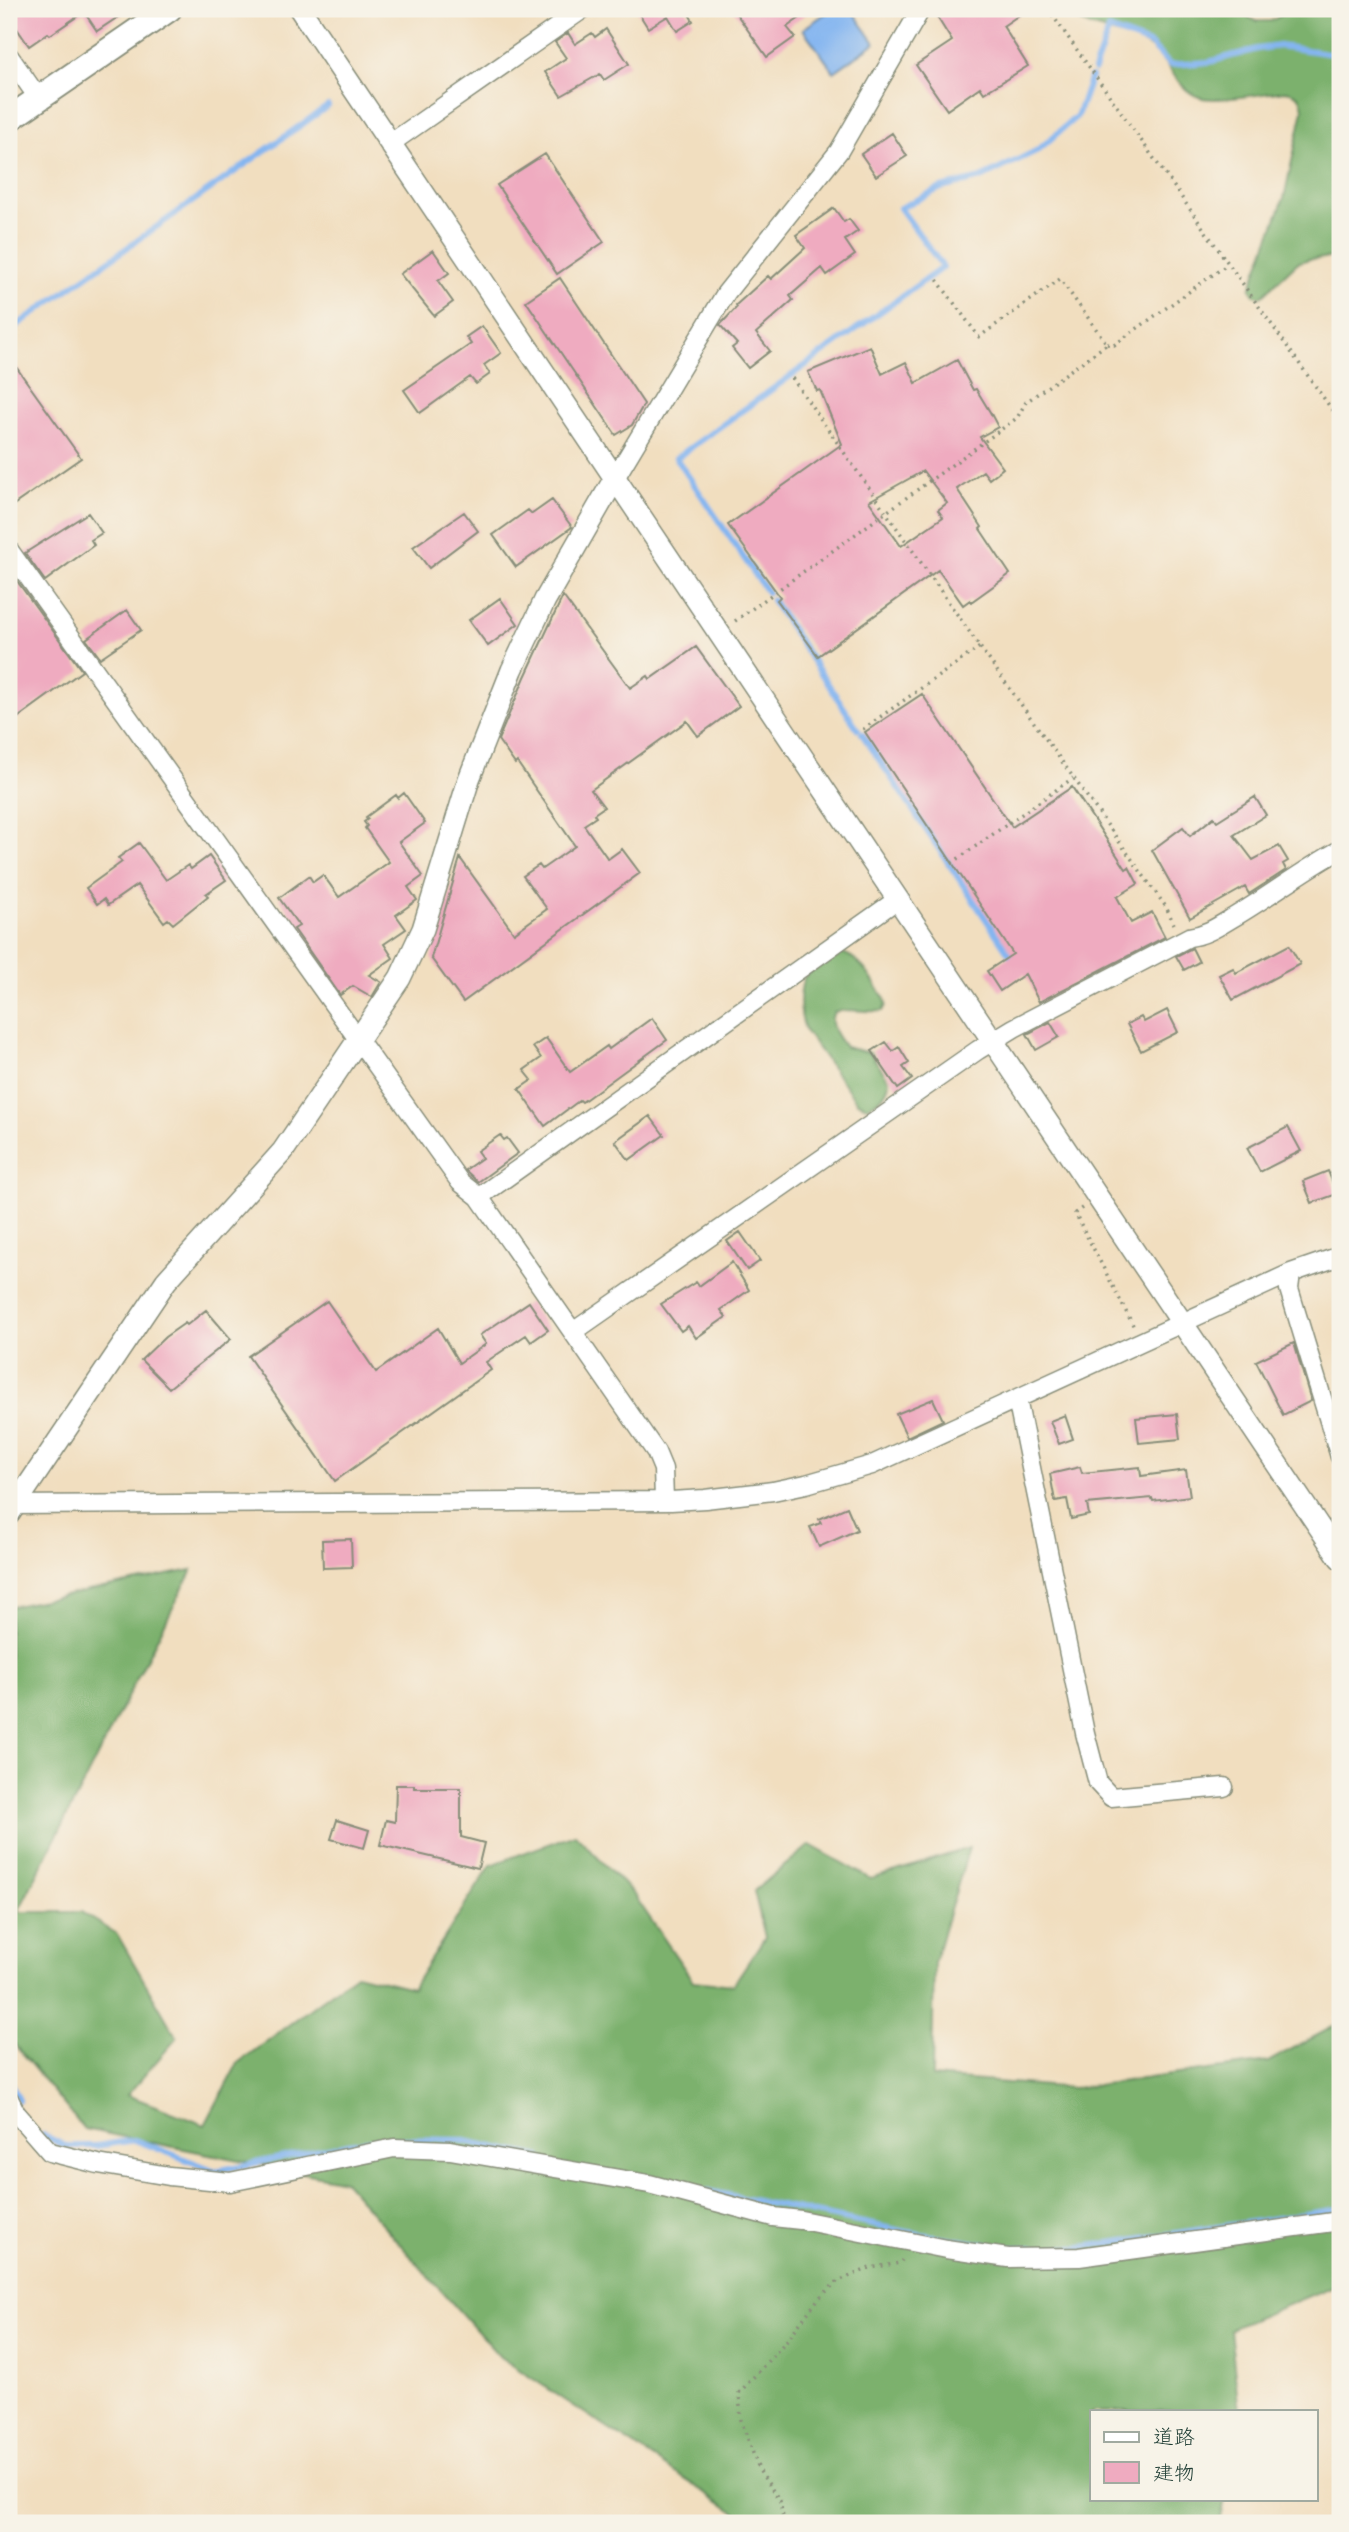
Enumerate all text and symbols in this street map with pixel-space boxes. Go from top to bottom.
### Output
legend [1090,2410,1318,2500]
text: 道路 [1153,2427,1195,2453]
text: 建物 [1153,2463,1195,2489]

